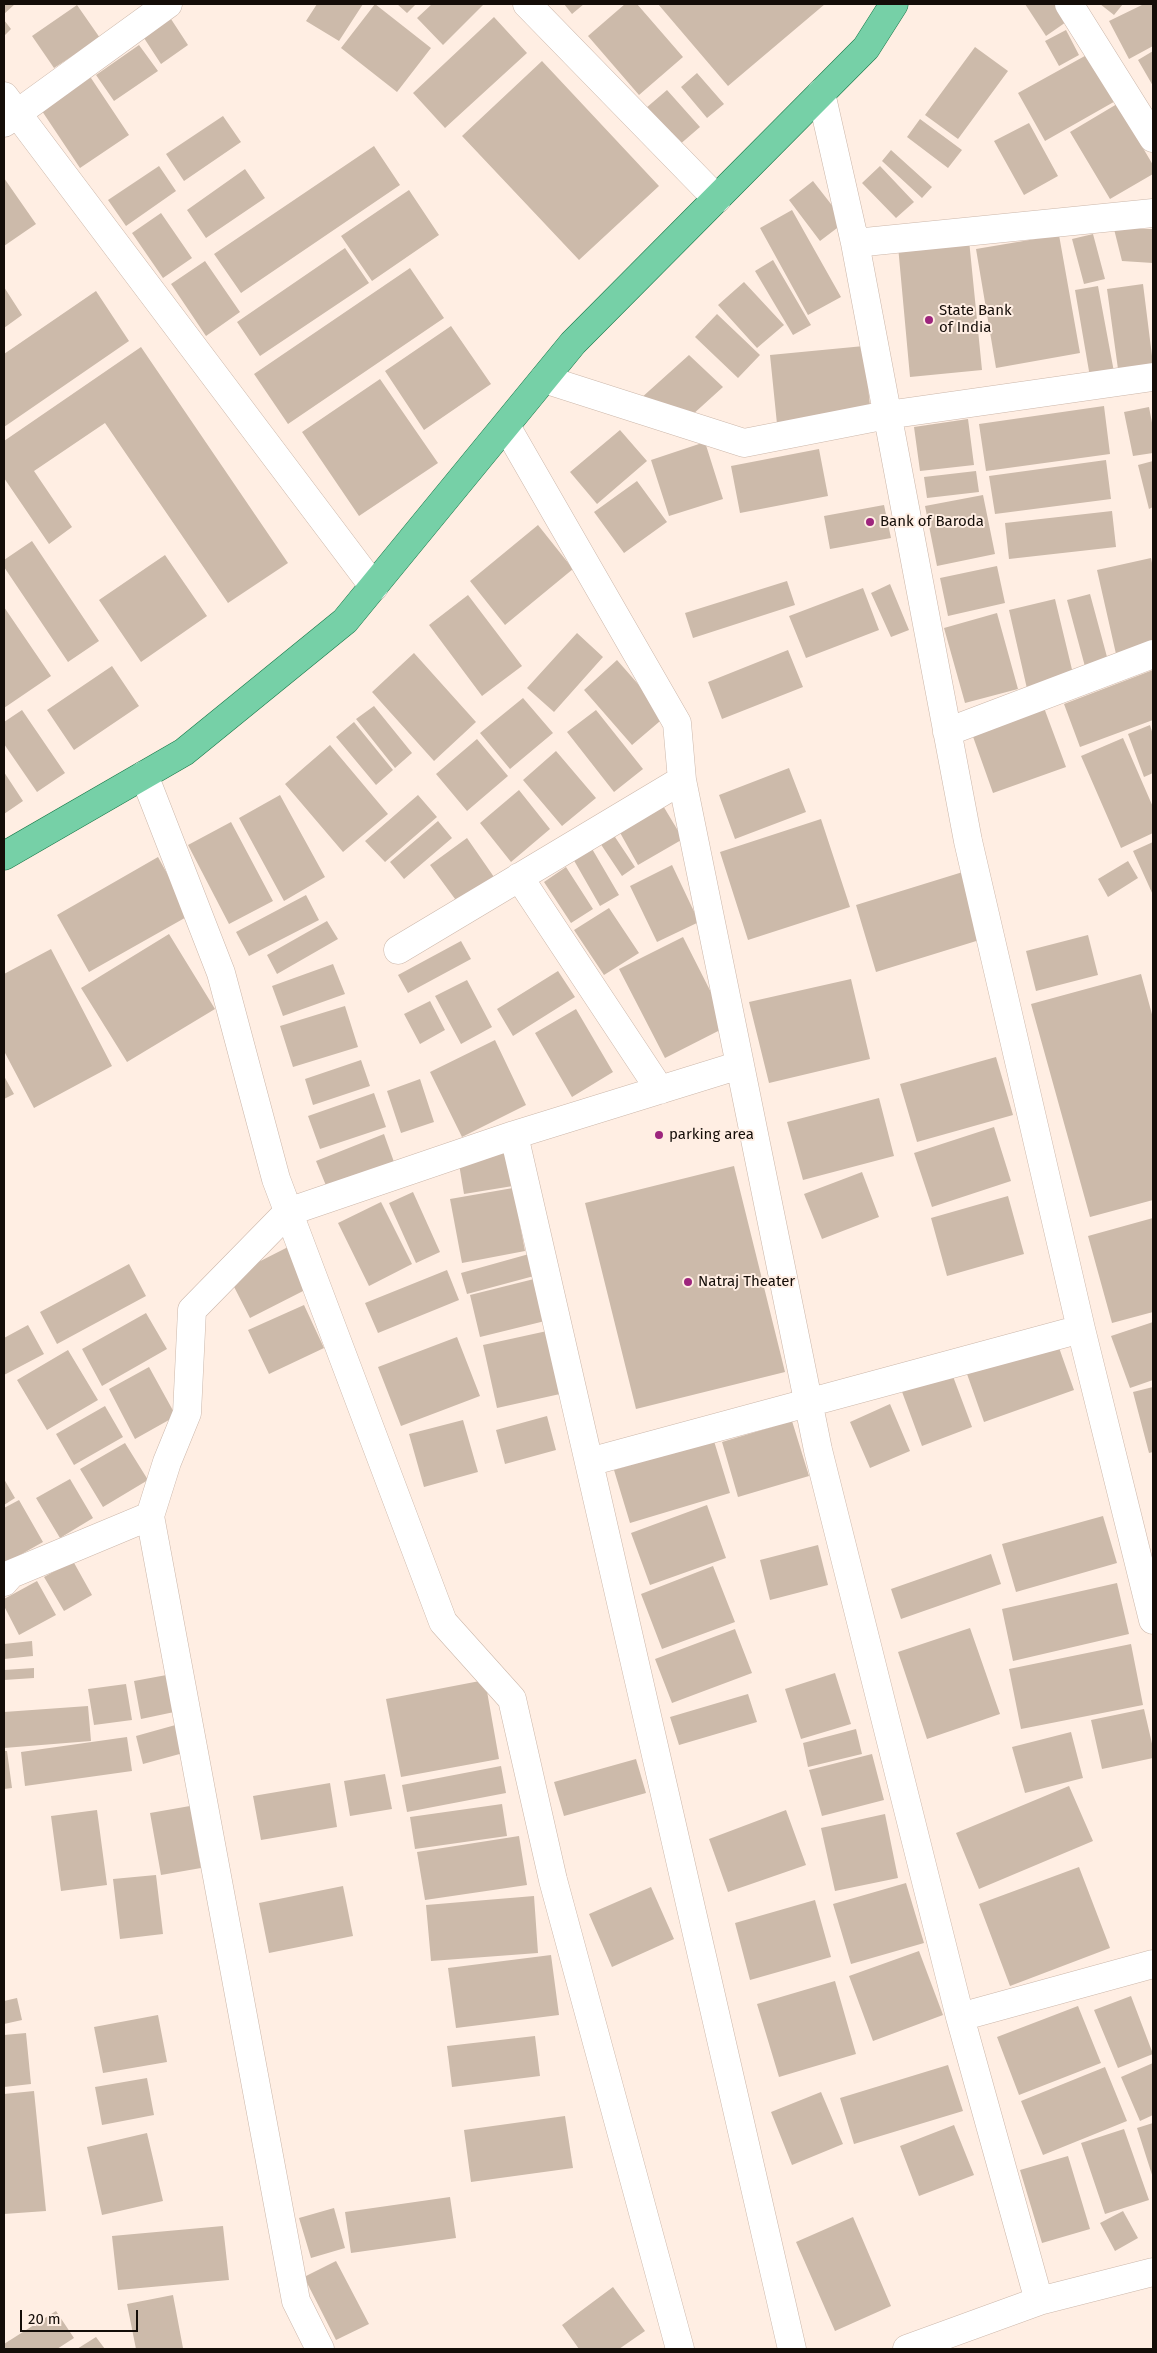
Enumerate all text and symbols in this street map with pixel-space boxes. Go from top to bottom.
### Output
place label: State Bank of India [939,302,1012,337]
marker: State Bank of India [923,314,935,326]
place label: Bank of Baroda [880,513,984,531]
marker: Bank of Baroda [864,516,876,528]
place label: parking area [669,1126,754,1144]
marker: parking area [653,1129,665,1141]
place label: Natraj Theater [698,1273,795,1291]
marker: Natraj Theater [682,1276,694,1288]
scale bar [22,2300,140,2332]
text: 20 m [28,2310,61,2328]

